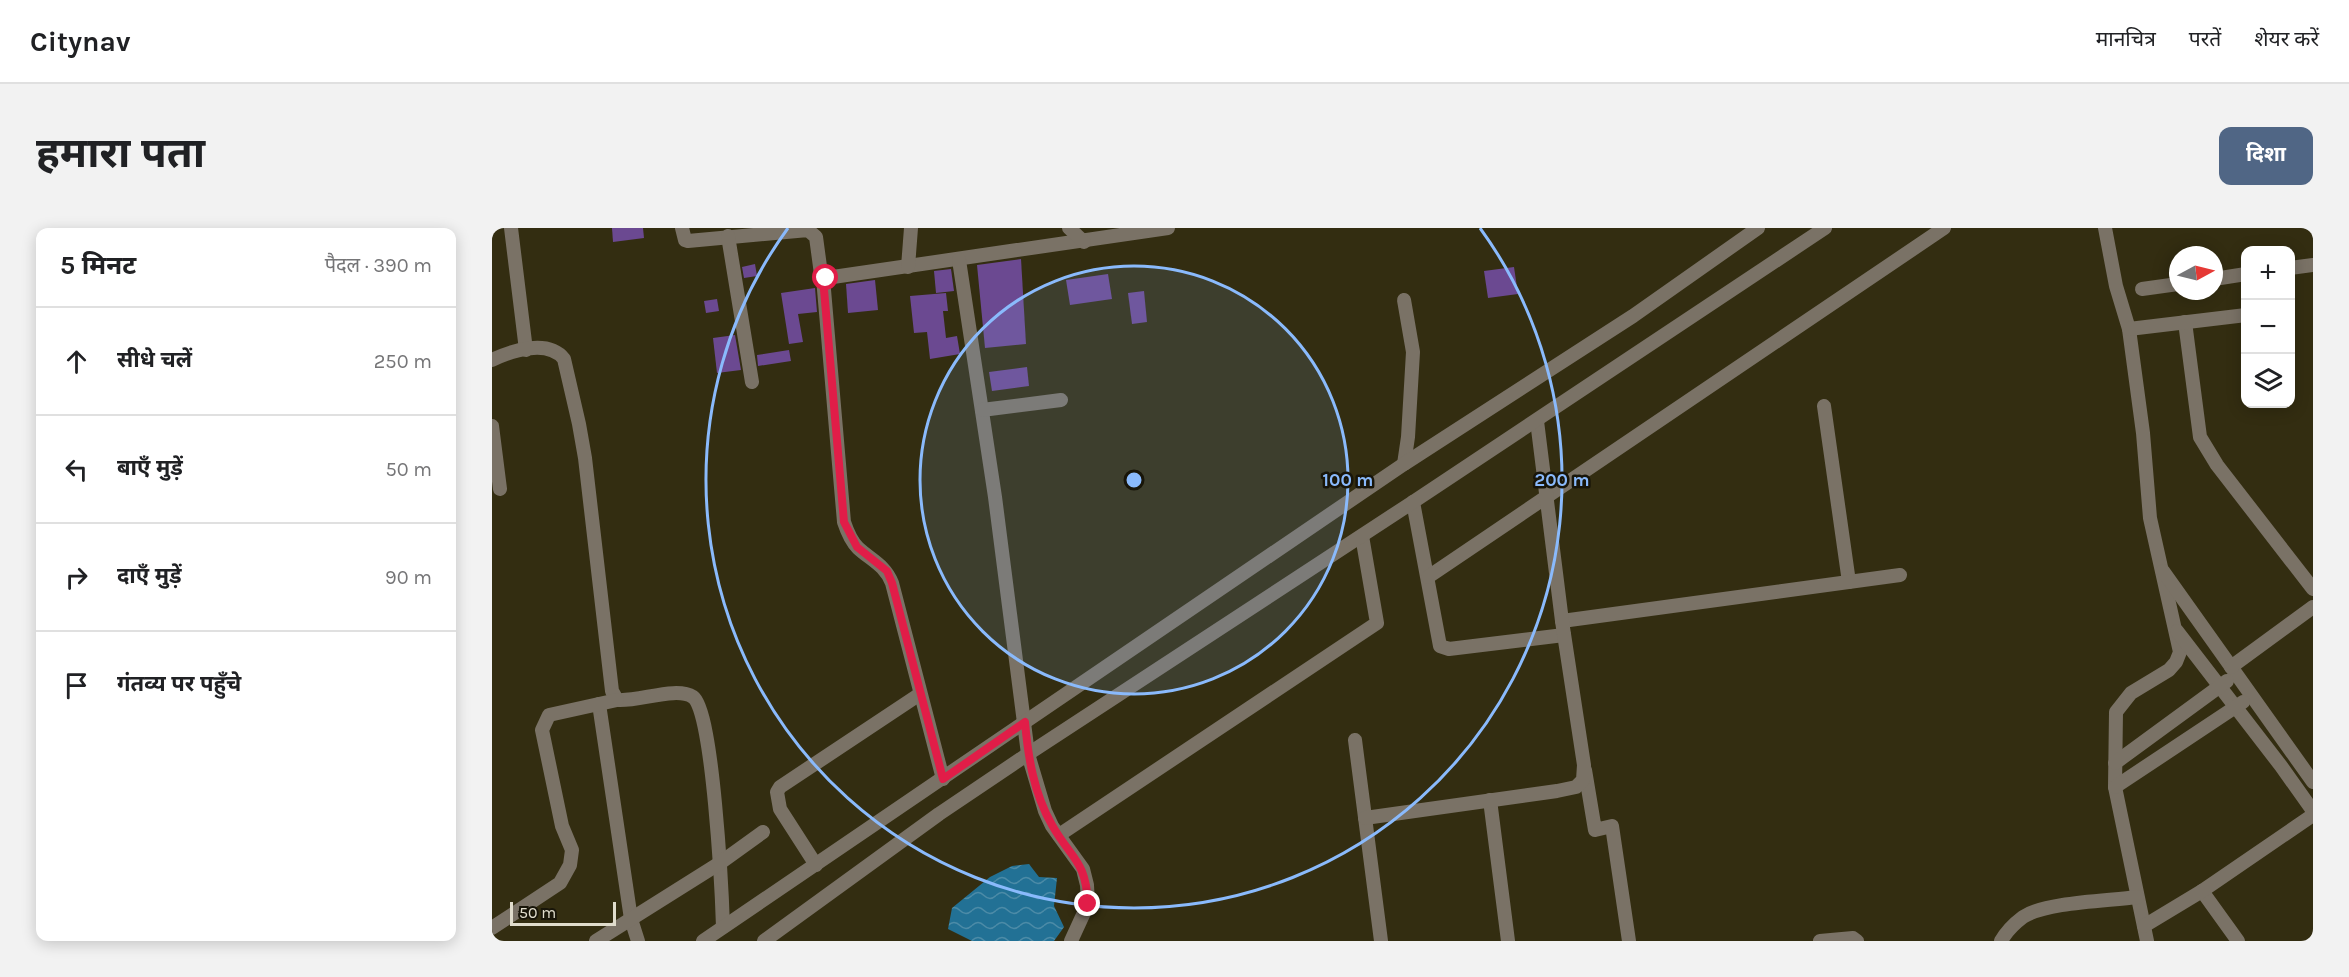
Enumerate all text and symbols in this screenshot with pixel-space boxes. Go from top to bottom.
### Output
text: Citynav [30,25,130,58]
text: मानचित्र [2096,27,2156,51]
text: परतें [2189,27,2221,51]
text: शेयर करें [2254,27,2319,51]
button: दिशा [2219,127,2313,185]
text: हमारा पता [36,128,205,178]
north arrow [2169,246,2223,300]
map controls [2241,246,2295,408]
button: + [2241,246,2295,300]
text: 5 मिनट [60,250,136,281]
text: पैदल · 390 m [325,254,432,277]
route start [812,264,838,290]
button: − [2241,300,2295,354]
icon: ahead [60,345,93,378]
text: सीधे चलें [117,347,192,373]
text: 250 m [374,350,432,373]
button: layers [2241,354,2295,408]
icon: left [60,453,93,486]
text: बाएँ मुड़ें [117,455,183,481]
text: 50 m [385,458,432,481]
text: 100 m [1323,469,1373,491]
text: 200 m [1534,469,1590,491]
centre of rings [1124,470,1144,490]
icon: right [60,561,93,594]
text: दाएँ मुड़ें [117,563,182,589]
text: 90 m [385,566,432,589]
icon: arrive [60,669,93,702]
text: गंतव्य पर पहुँचे [117,671,241,697]
route end [1074,890,1100,916]
scale bar [510,899,616,926]
text: 50 m [519,903,556,922]

